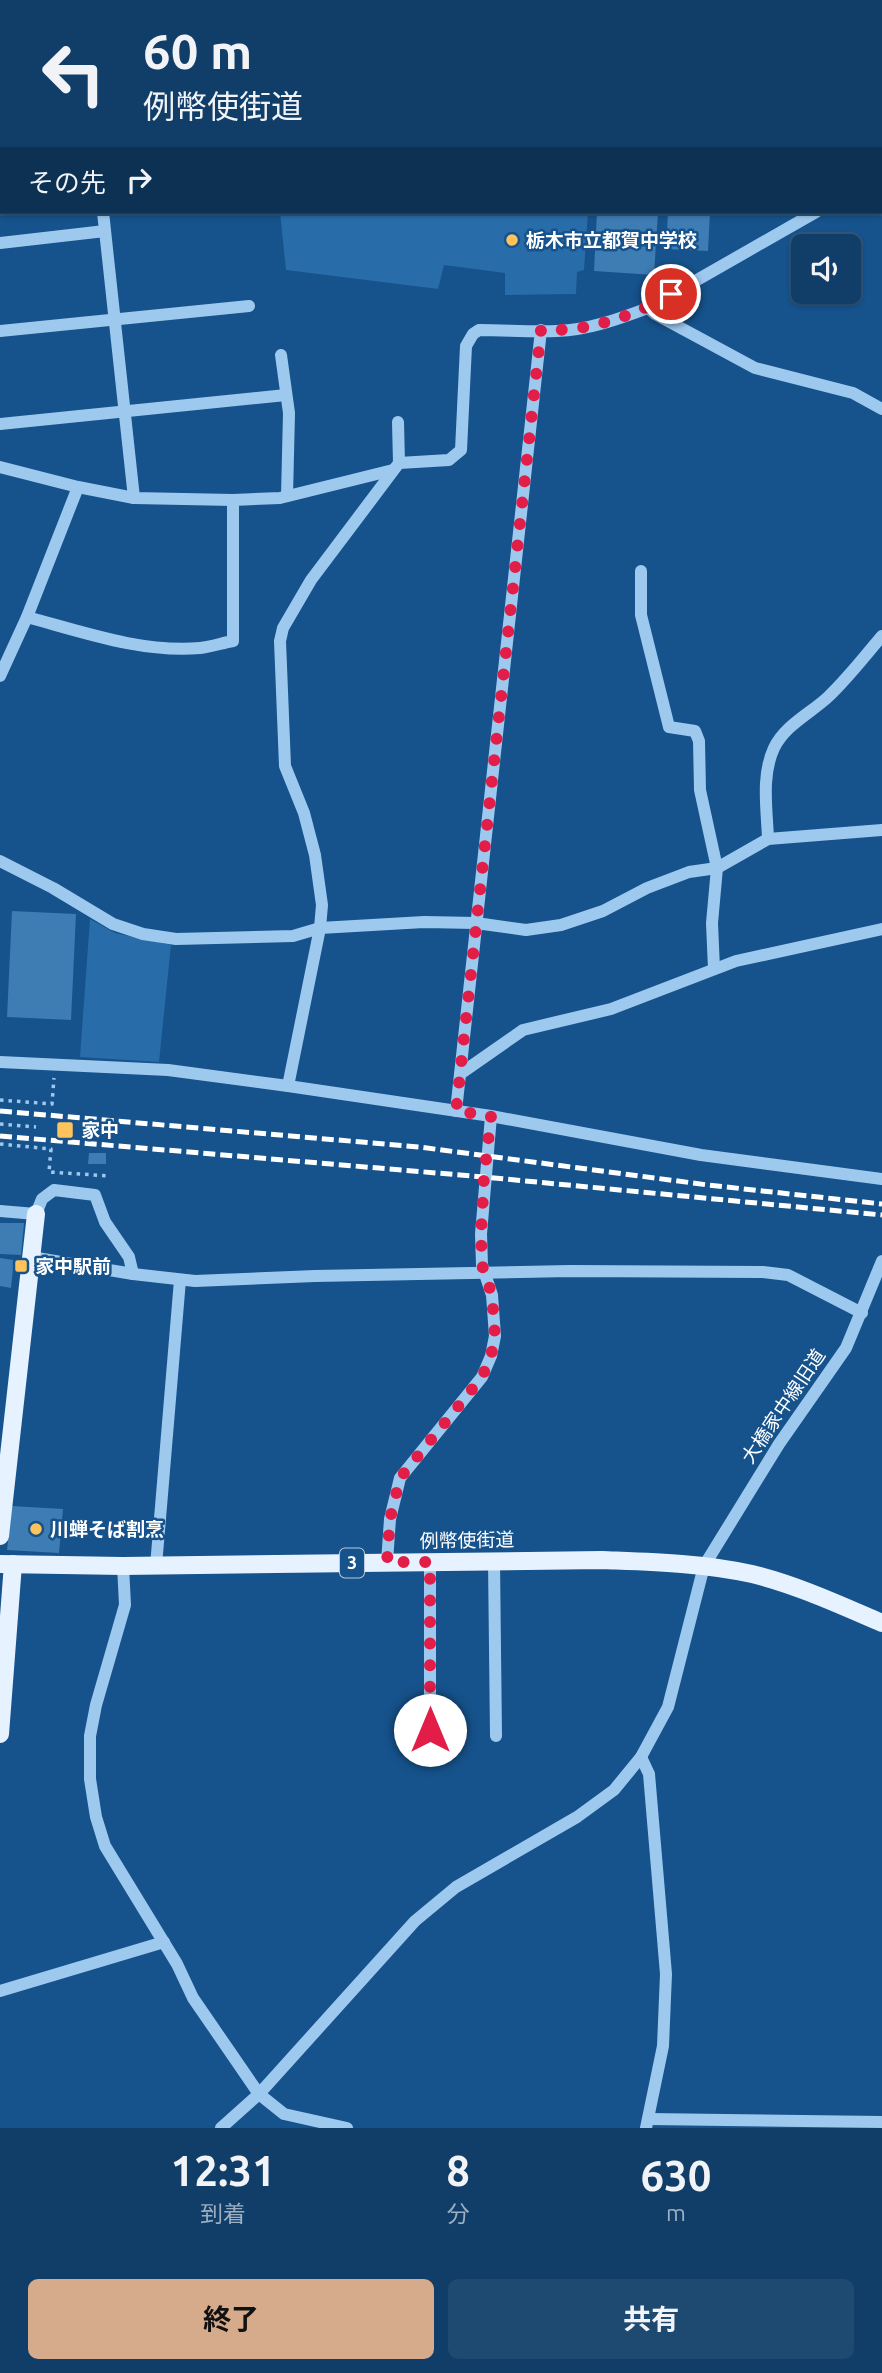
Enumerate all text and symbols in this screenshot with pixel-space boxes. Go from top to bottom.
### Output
text: 60 m [143,23,252,78]
icon: left [28,28,119,119]
text: 例幣使街道 [143,88,303,124]
icon: right [120,161,158,199]
text: その先 [28,168,106,197]
place label: 栃木市立都賀中学校 [526,229,697,251]
marker: 栃木市立都賀中学校 [504,232,520,248]
map controls [791,234,861,304]
button: sound [791,234,861,304]
pin [641,264,701,324]
icon: arrive [652,275,690,313]
place label: 家中 [81,1119,119,1141]
marker: 家中 [55,1120,75,1140]
place label: 家中駅前 [35,1255,111,1277]
marker: 家中駅前 [13,1258,29,1274]
street label: 大橋家中線旧道 [737,1345,829,1467]
place label: 川蝉そば割烹 [50,1518,164,1540]
marker: 川蝉そば割烹 [28,1521,44,1537]
street label: 例幣使街道 [419,1528,515,1552]
road number: 3 [340,1548,364,1578]
position arrow [393,1693,467,1767]
text: 12:31 [171,2147,276,2194]
text: 8 [446,2147,470,2194]
text: 630 [640,2152,711,2199]
text: m [666,2200,686,2225]
text: 到着 [200,2201,246,2226]
text: 分 [447,2201,470,2226]
button: 終了 [28,2279,434,2359]
button: 共有 [448,2279,854,2359]

